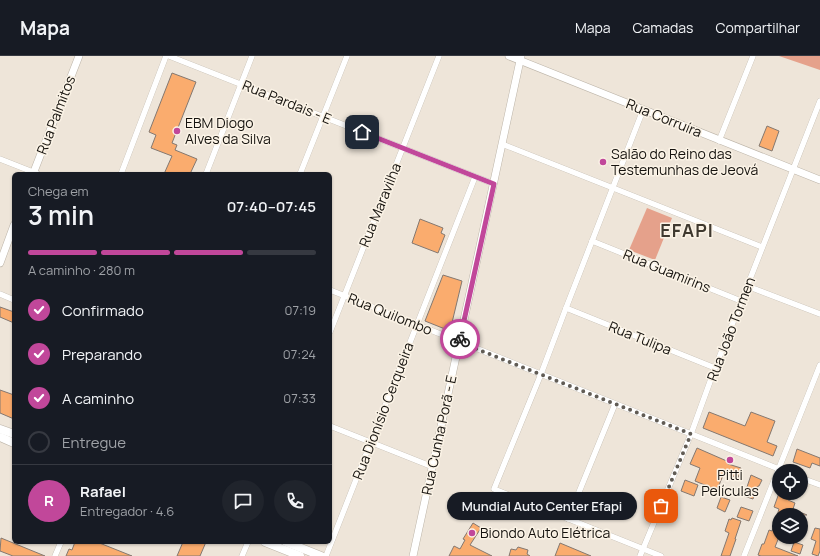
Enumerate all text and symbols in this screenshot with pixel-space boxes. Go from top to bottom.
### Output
text: Mapa [20,15,70,41]
text: Mapa [575,18,611,37]
text: Camadas [633,18,693,37]
text: Compartilhar [715,18,800,37]
street label: Rua Palmitos [32,73,79,157]
street label: Rua Pardais - E [240,75,335,128]
street label: Rua Corruíra [623,94,705,141]
place label: EBM Diogo Alves da Silva [185,113,271,148]
pin [345,115,379,149]
icon: home [351,121,373,143]
marker: EBM Diogo Alves da Silva [172,126,182,136]
place label: Salão do Reino das Testemunhas de Jeová [611,144,758,179]
marker: Salão do Reino das Testemunhas de Jeová [598,157,608,167]
street label: Rua Maravilha [354,160,405,250]
text: Chega em [28,182,89,200]
text: 07:40–07:45 [227,196,316,217]
text: 3 min [28,197,94,233]
district label: EFAPI [660,218,714,242]
street label: Rua Guamirins [621,244,714,297]
text: A caminho · 280 m [28,261,135,279]
street label: Rua João Tormen [702,274,759,384]
street label: Rua Quilombo [345,288,435,339]
icon: check [28,299,50,321]
text: Confirmado [62,300,144,321]
text: 07:19 [285,301,316,319]
street label: Rua Tulipa [606,316,674,359]
courier [440,319,480,359]
icon: bike [449,328,471,350]
street label: Rua Dionísio Cerqueira [348,339,418,482]
icon: check [28,343,50,365]
text: Preparando [62,344,142,365]
text: 07:24 [283,345,316,363]
street label: Rua Cunha Porã - E [417,373,460,497]
icon: check [28,387,50,409]
text: A caminho [62,388,134,409]
text: 07:33 [283,389,316,407]
text: Entregue [62,432,126,453]
marker: Pitti Películas [725,455,735,465]
map controls [772,464,808,544]
button: locate [772,464,808,500]
place label: Pitti Películas [701,465,759,500]
button: chat [222,480,264,522]
button: phone [274,480,316,522]
text: Rafael [80,481,126,502]
pin [644,489,678,523]
text: R [44,490,54,511]
callout: Mundial Auto Center Efapi [447,492,637,520]
icon: bag [650,495,672,517]
text: Mundial Auto Center Efapi [462,497,622,515]
text: Entregador · 4.6 [80,502,174,520]
button: layers [772,508,808,544]
place label: Biondo Auto Elétrica [480,523,610,542]
marker: Biondo Auto Elétrica [467,528,477,538]

